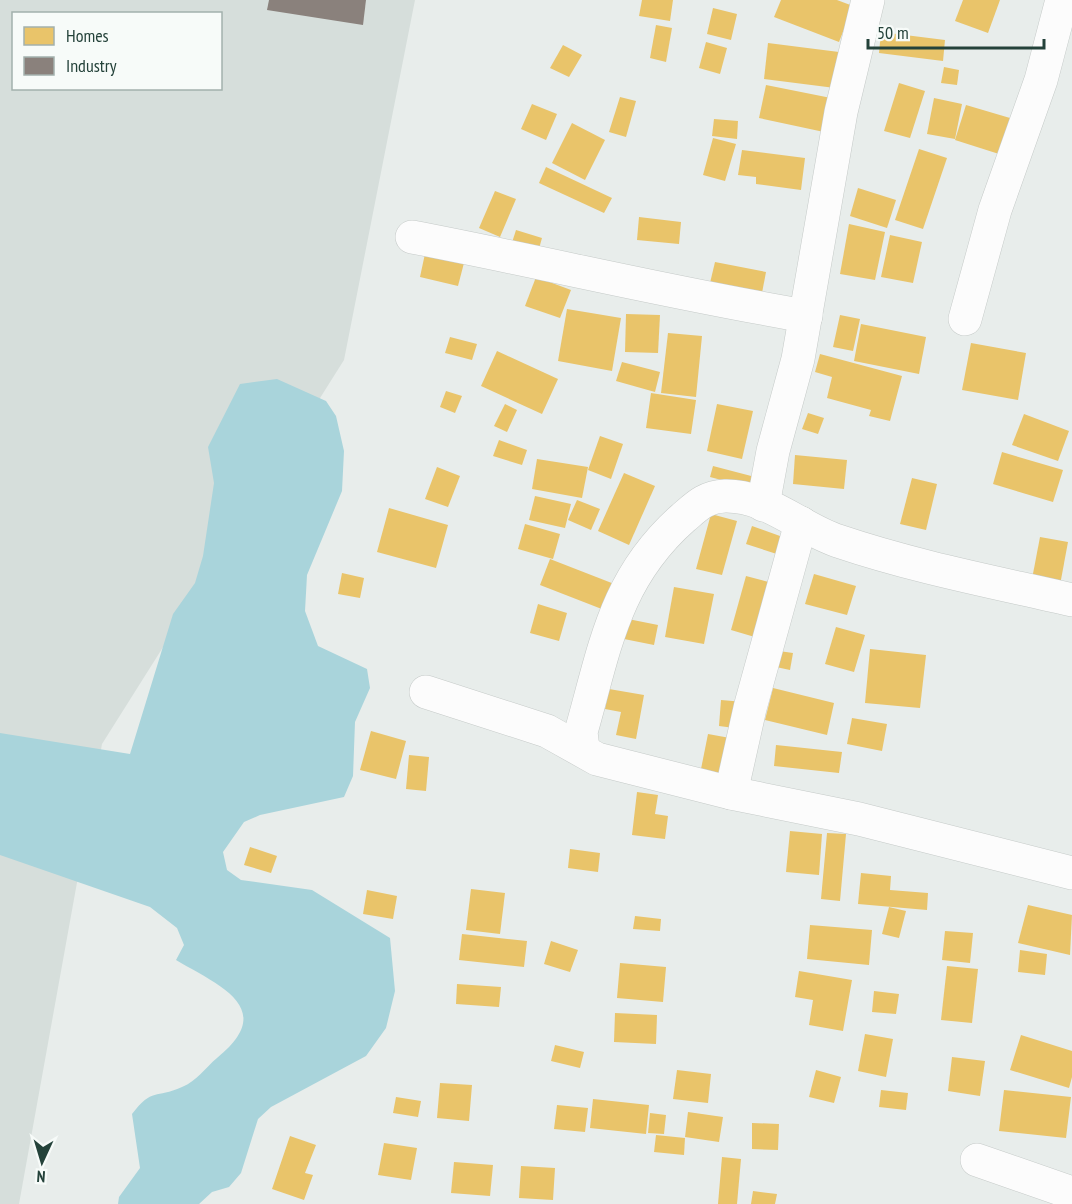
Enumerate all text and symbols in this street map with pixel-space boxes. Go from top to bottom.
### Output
legend [12,12,222,90]
scale bar [868,12,1044,50]
text: 50 m [877,21,909,44]
text: Homes [66,24,109,47]
text: Industry [66,54,117,77]
north arrow [12,1132,72,1192]
text: N [36,1167,46,1187]

